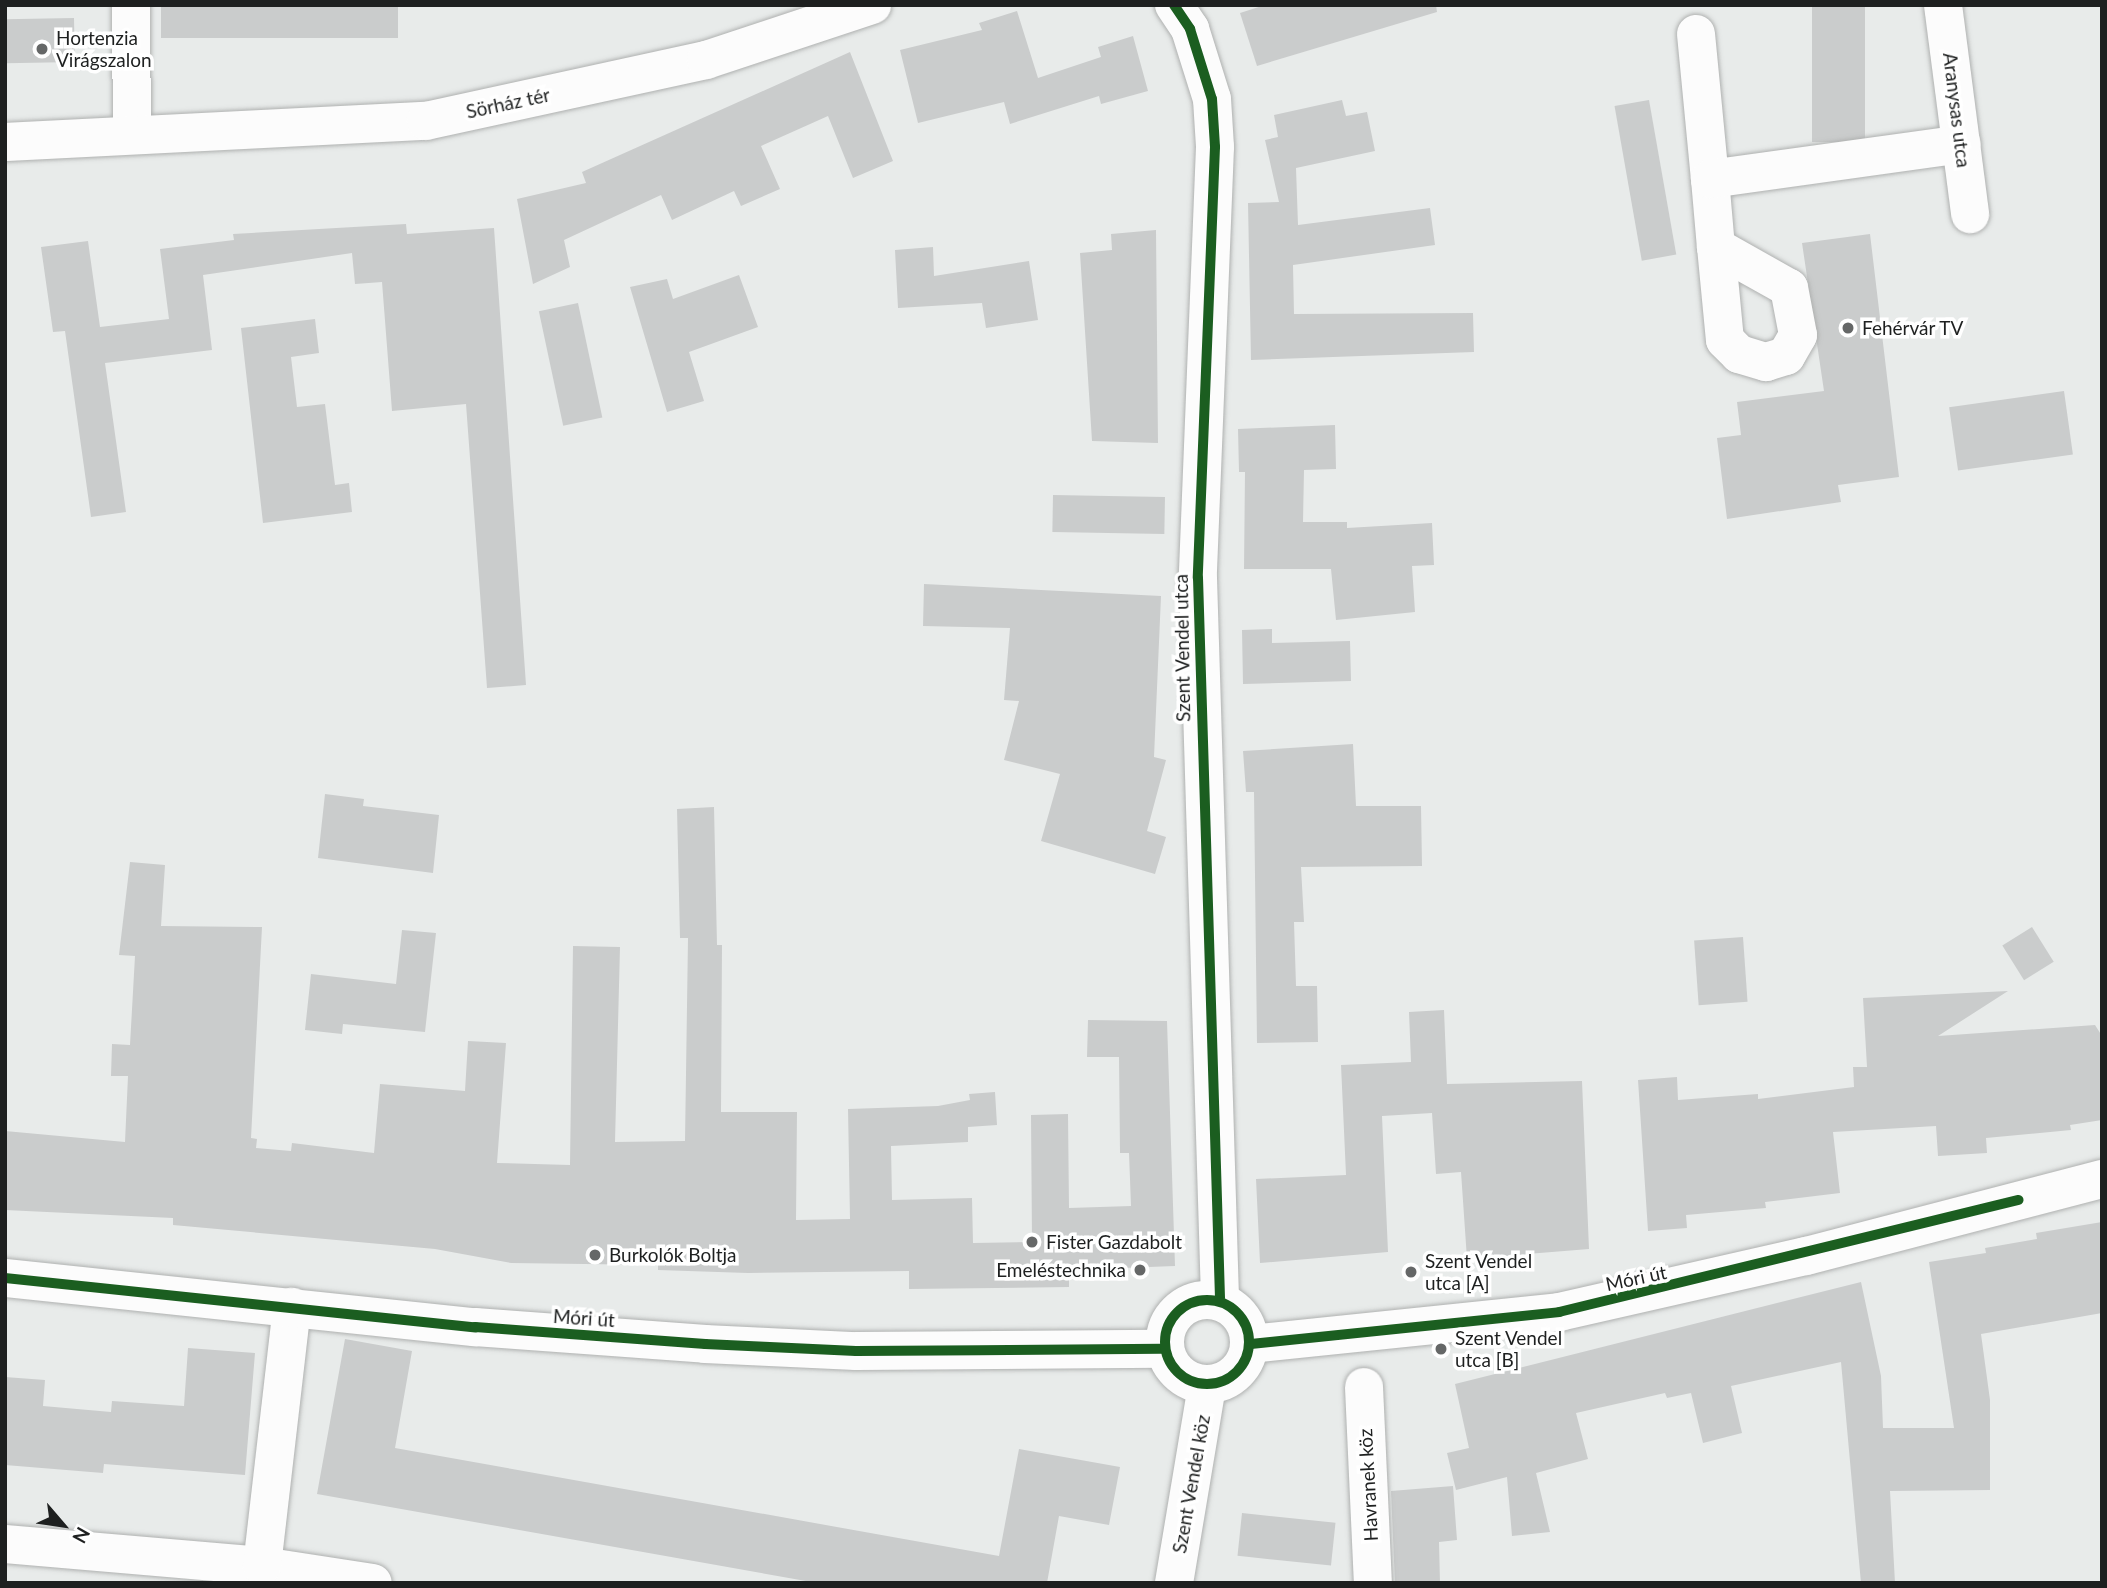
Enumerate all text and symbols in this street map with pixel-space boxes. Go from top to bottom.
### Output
place label: Hortenzia Virágszalon [56,27,152,71]
marker: Hortenzia Virágszalon [34,41,50,57]
street label: Aranysas utca [1939,51,1975,169]
street label: Sörház tér [464,83,552,123]
place label: Fehérvár TV [1862,317,1964,339]
marker: Fehérvár TV [1840,320,1856,336]
street label: Szent Vendel utca [1169,574,1195,722]
place label: Fister Gazdabolt [1046,1231,1183,1253]
marker: Fister Gazdabolt [1024,1234,1040,1250]
place label: Burkolók Boltja [609,1244,736,1266]
marker: Burkolók Boltja [587,1247,603,1263]
place label: Szent Vendel utca [A] [1425,1250,1533,1294]
place label: Emeléstechnika [996,1259,1126,1281]
street label: Móri út [1603,1260,1669,1296]
marker: Emeléstechnika [1132,1262,1148,1278]
marker: Szent Vendel utca [A] [1403,1264,1419,1280]
street label: Móri út [552,1304,616,1332]
place label: Szent Vendel utca [B] [1455,1327,1563,1371]
marker: Szent Vendel utca [B] [1433,1341,1449,1357]
street label: Szent Vendel köz [1168,1413,1214,1555]
street label: Havranek köz [1354,1428,1382,1542]
north arrow [28,1490,98,1560]
text: N [68,1523,95,1547]

